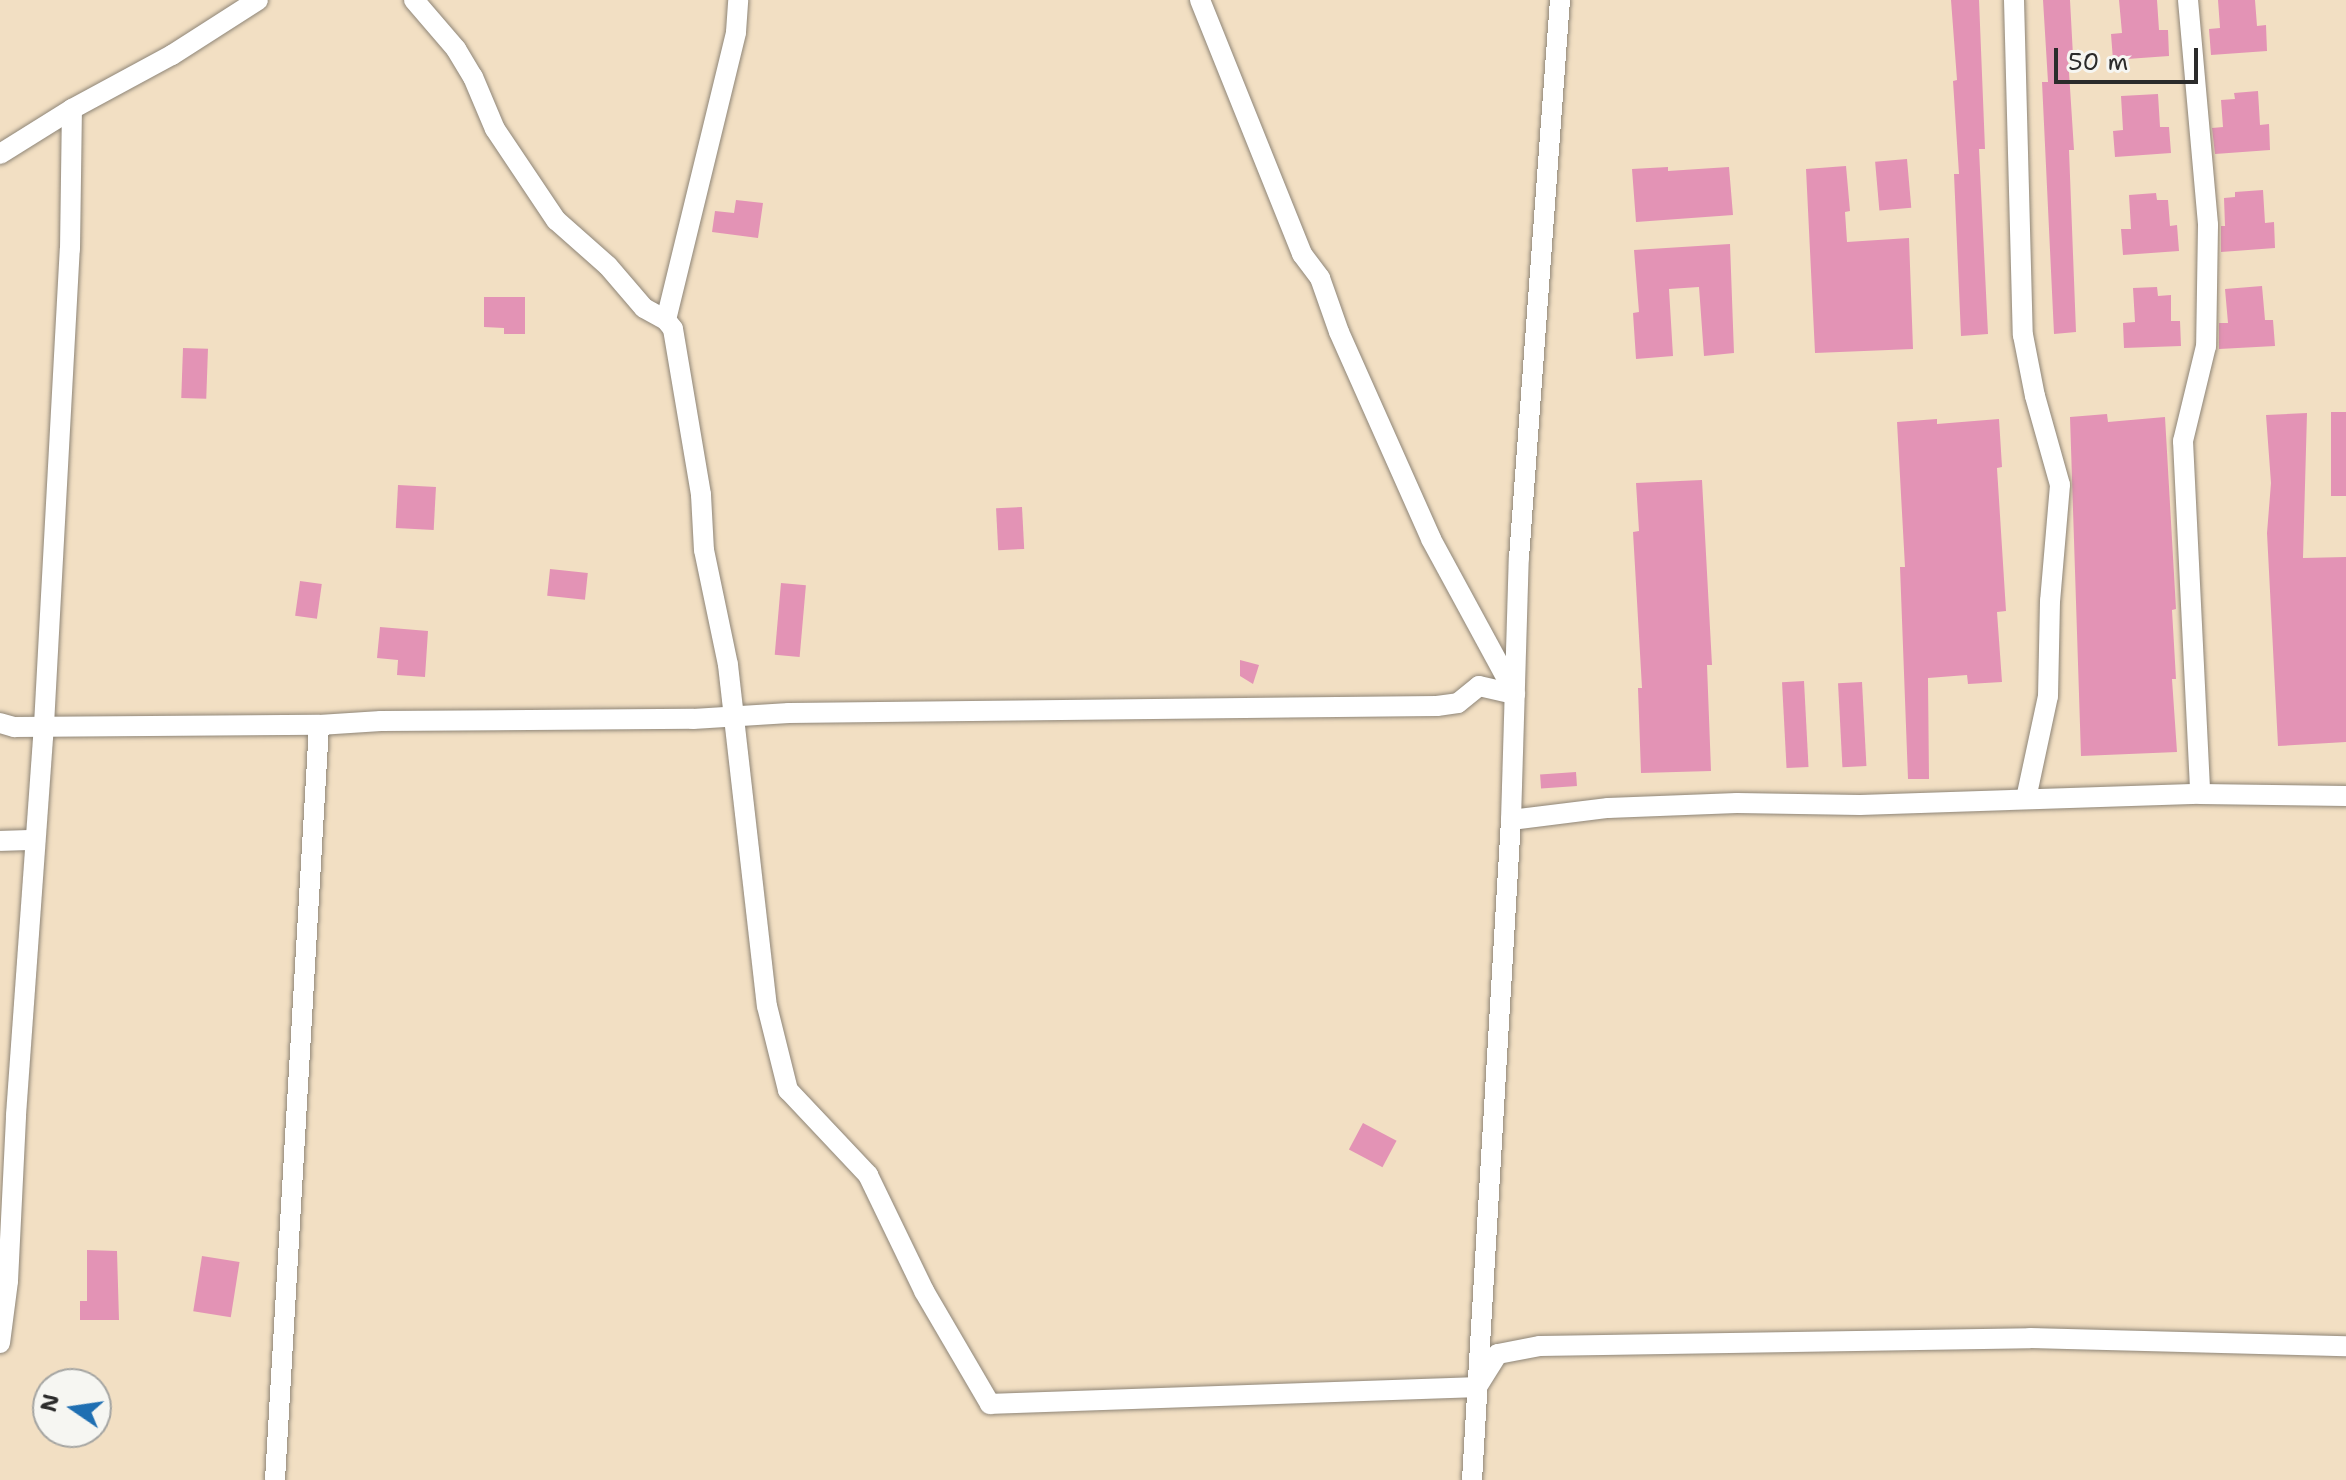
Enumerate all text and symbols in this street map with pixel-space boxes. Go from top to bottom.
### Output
scale bar [2058,32,2202,82]
text: 50 m [2068,46,2128,78]
north arrow [32,1368,112,1448]
text: N [34,1391,66,1415]

